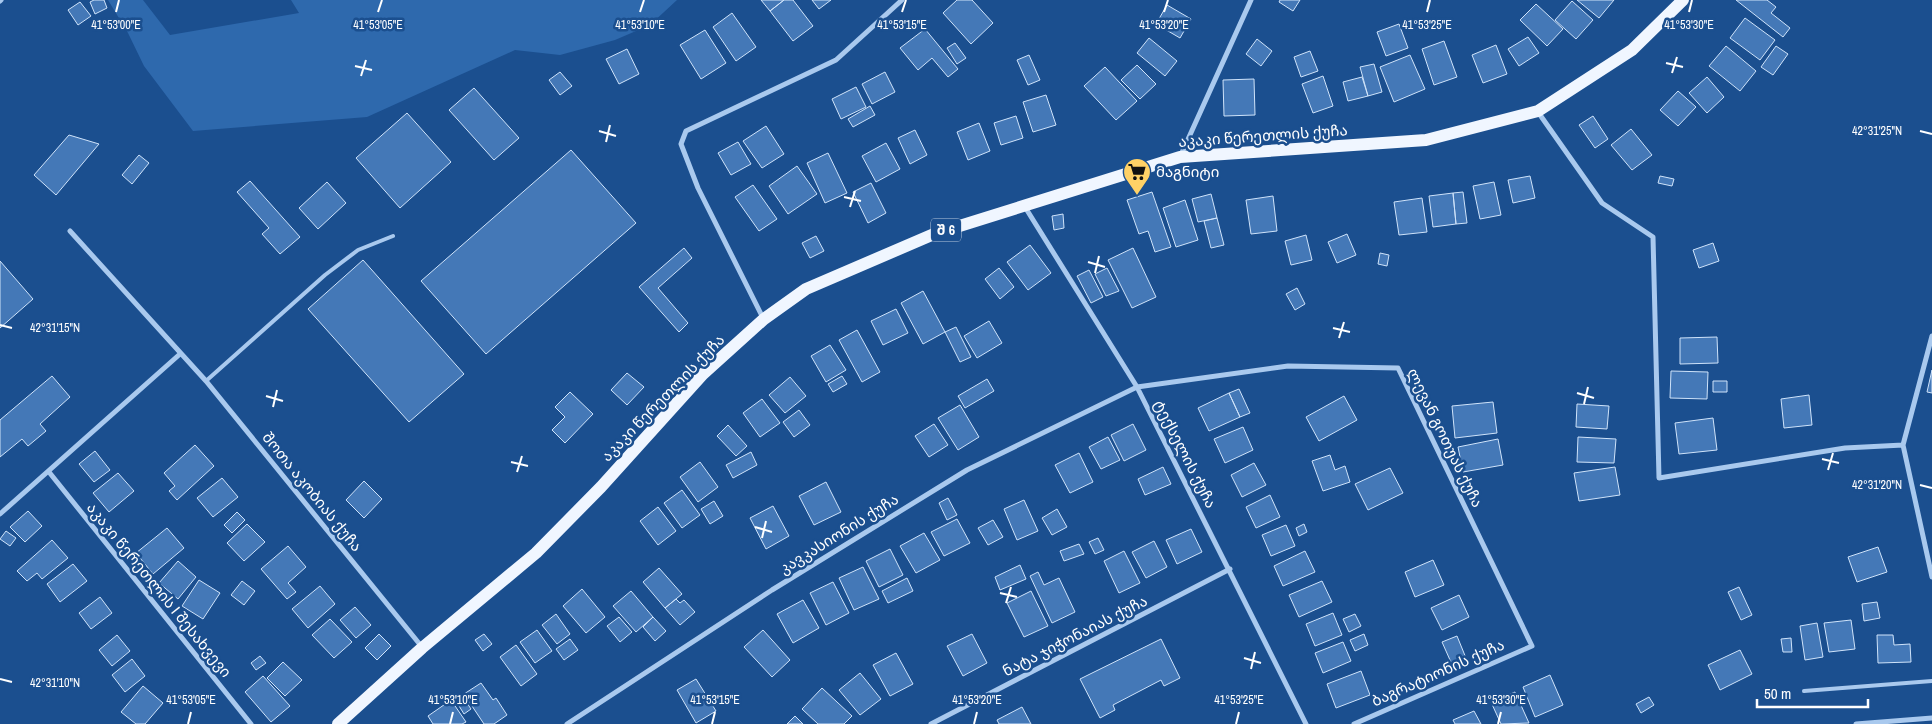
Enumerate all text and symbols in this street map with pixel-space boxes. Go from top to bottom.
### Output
text: 41°53'00"E [91,17,141,33]
text: 41°53'05"E [353,17,403,33]
text: 41°53'10"E [615,17,665,33]
text: 41°53'15"E [877,17,927,33]
text: 41°53'20"E [1139,17,1189,33]
text: 41°53'25"E [1402,17,1452,33]
text: 41°53'30"E [1664,17,1714,33]
street label: აკაკი წერეთლის ქუჩა [1178,119,1348,152]
text: 42°31'25"N [1852,123,1902,139]
supermarket icon: მაგნიტი [1122,157,1152,196]
place label: მაგნიტი [1156,161,1219,182]
road number: შ 6 [931,218,961,242]
text: 42°31'15"N [30,320,80,336]
street label: აკაკი წერეთლის ქუჩა [596,329,729,466]
street label: ლევან გოთუას ქუჩა [1403,365,1488,511]
street label: ტექსელის ქუჩა [1149,396,1222,512]
street label: შოთა აკობიას ქუჩა [258,427,367,556]
text: 42°31'20"N [1852,477,1902,493]
street label: კავკასიონის ქუჩა [775,488,902,579]
street label: აკაკი წერეთლის I შესახვევი [82,498,237,682]
street label: ნატა ჯიჭონაიას ქუჩა [999,590,1151,681]
street label: ბაგრატიონის ქუჩა [1368,634,1508,711]
text: 42°31'10"N [30,675,80,691]
scale bar [1757,676,1868,708]
text: 50 m [1764,683,1791,704]
text: 41°53'05"E [166,692,216,708]
text: 41°53'10"E [428,692,478,708]
text: 41°53'15"E [690,692,740,708]
text: 41°53'20"E [952,692,1002,708]
text: 41°53'25"E [1214,692,1264,708]
text: 41°53'30"E [1476,692,1526,708]

